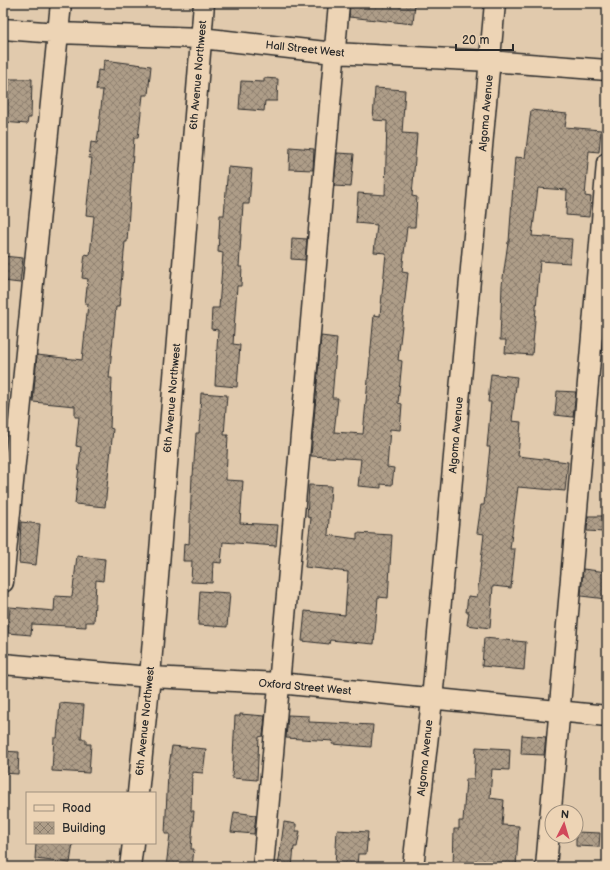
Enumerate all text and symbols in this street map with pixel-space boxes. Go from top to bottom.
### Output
street label: 6th Avenue Northwest [187,19,209,130]
scale bar [456,26,513,52]
text: 20 m [462,33,489,48]
street label: Hall Street West [265,38,346,60]
street label: Algoma Avenue [476,74,496,152]
street label: 6th Avenue Northwest [161,342,183,453]
street label: Algoma Avenue [446,396,466,474]
street label: 6th Avenue Northwest [133,665,157,776]
street label: Oxford Street West [258,676,353,698]
street label: Algoma Avenue [415,719,436,797]
legend [26,792,156,844]
text: Road [62,801,91,816]
north arrow [544,804,584,844]
text: N [560,808,570,821]
text: Building [62,821,106,836]

